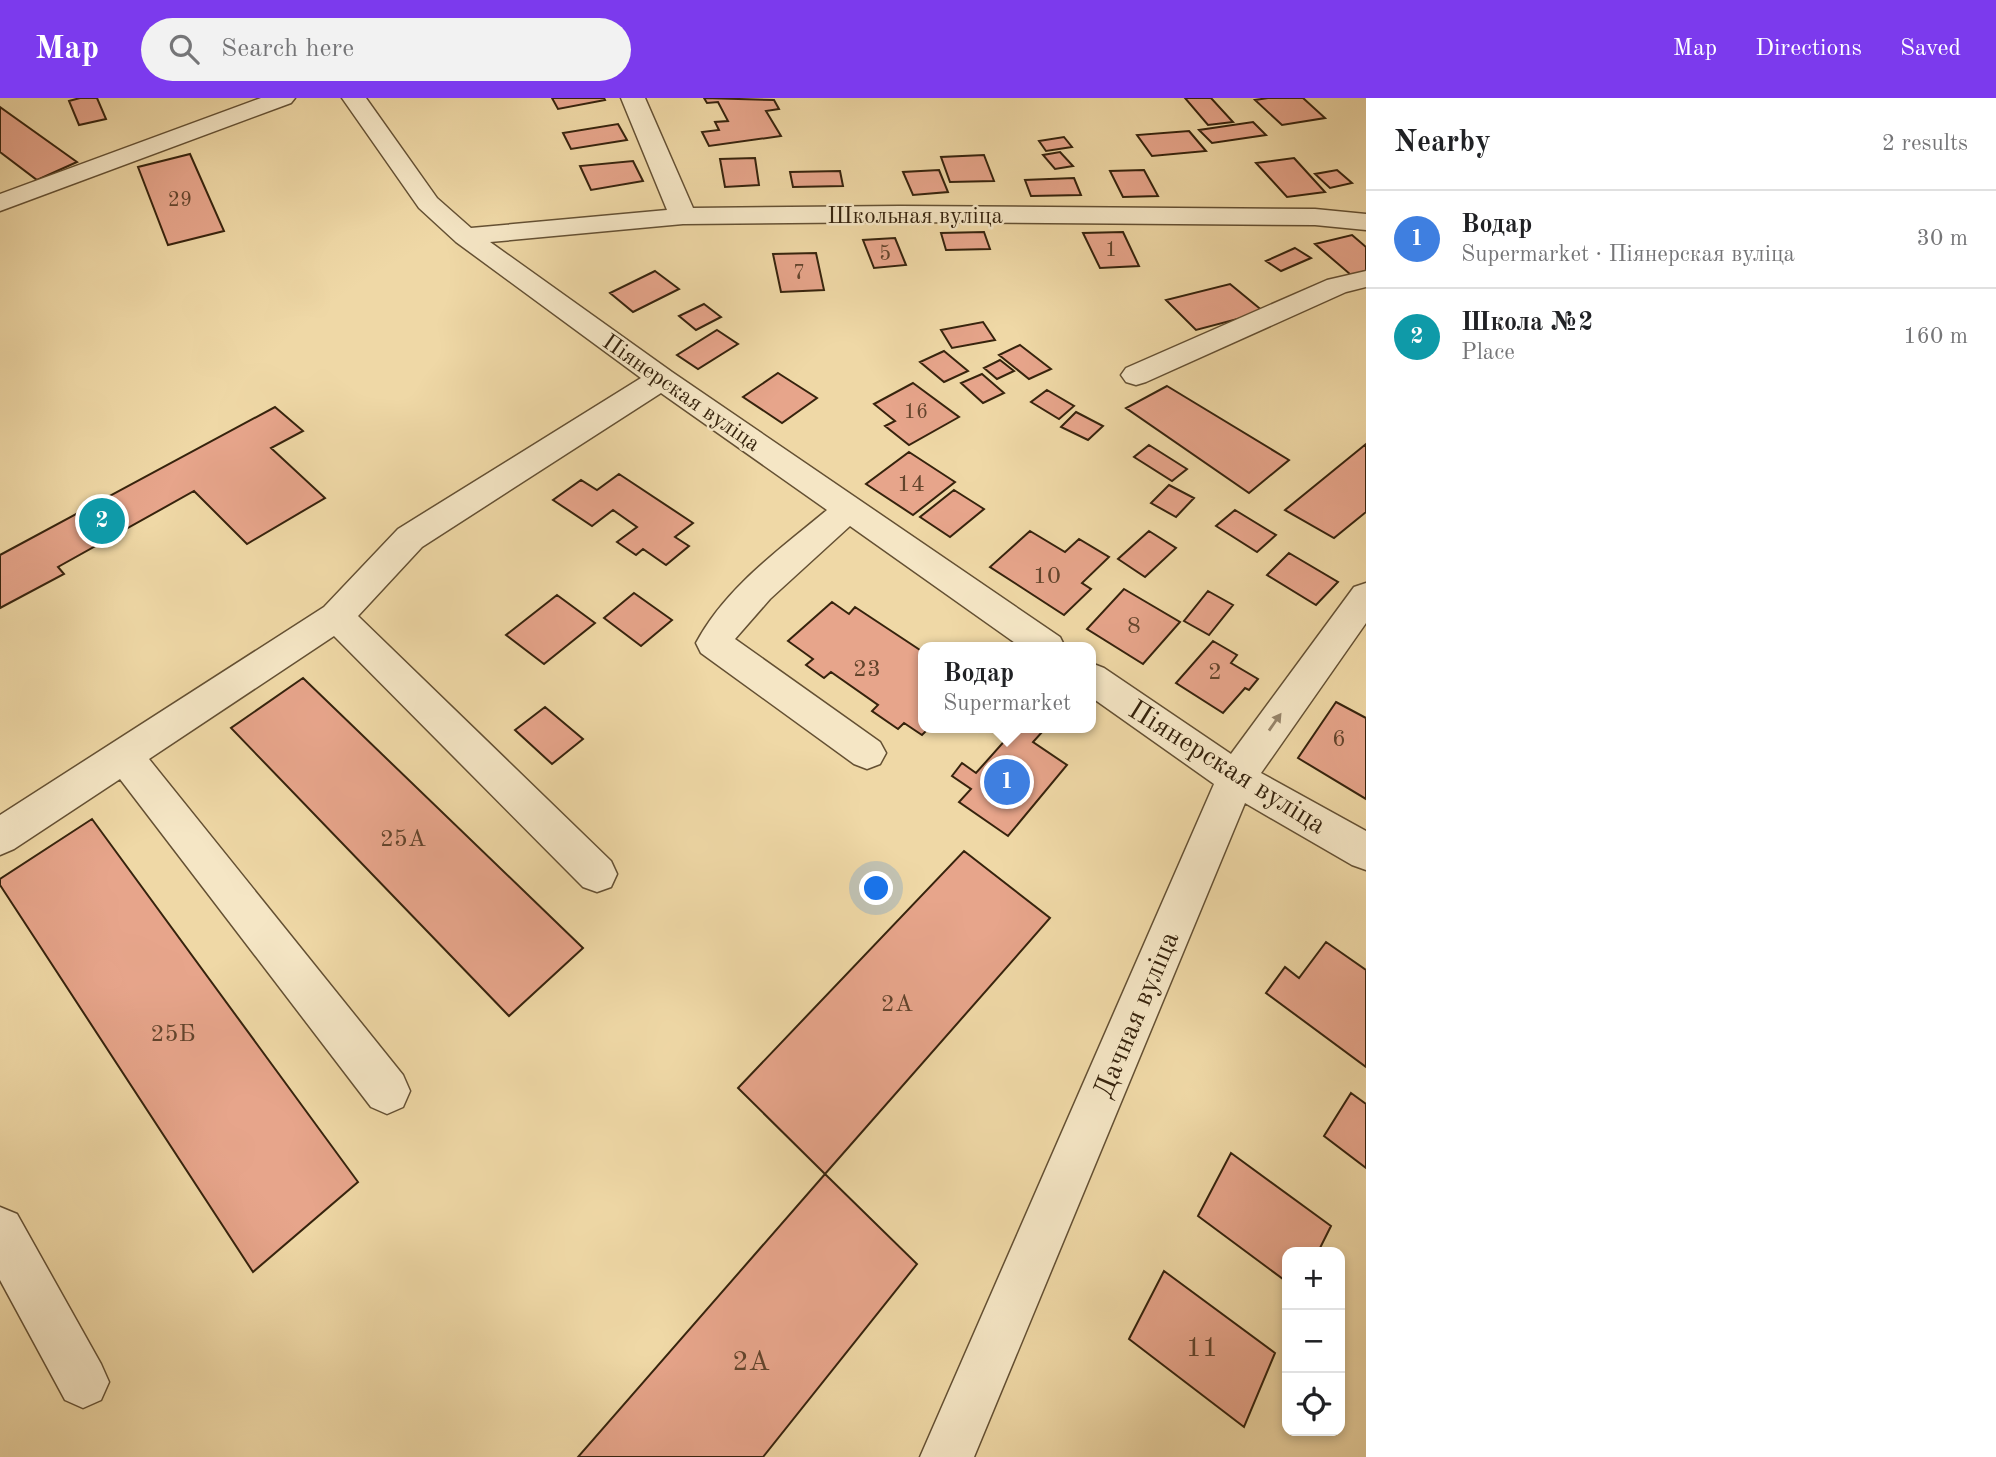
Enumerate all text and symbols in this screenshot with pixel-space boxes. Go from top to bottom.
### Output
search box [141,18,631,81]
icon: search [165,30,203,68]
text: Map [35,33,99,66]
text: Search here [221,36,354,62]
text: Map [1673,37,1717,61]
text: Directions [1755,37,1862,61]
text: Saved [1900,37,1961,61]
text: Nearby [1394,128,1491,158]
text: 2 results [1882,132,1968,155]
house number: 29 [168,190,192,211]
street label: Школьная вуліца [827,205,1003,228]
text: Водар [1461,212,1532,238]
text: 1 [1410,227,1424,250]
text: 30 m [1917,227,1968,250]
house number: 1 [1105,240,1117,261]
text: Supermarket · Піянерская вуліца [1461,243,1795,266]
house number: 5 [879,244,891,265]
house number: 7 [793,263,805,284]
text: Школа №2 [1461,310,1593,336]
text: 2 [1410,325,1424,348]
text: 160 m [1903,325,1968,348]
street label: Піянерская вуліца [598,330,764,456]
text: Place [1461,341,1515,364]
house number: 16 [904,402,928,423]
house number: 14 [897,473,925,497]
pin: 2 [79,495,125,547]
house number: 10 [1033,565,1061,589]
house number: 8 [1127,615,1141,639]
popup [918,642,1096,733]
house number: 23 [853,658,881,682]
text: Водар [943,661,1014,687]
house number: 2 [1208,661,1222,685]
text: Supermarket [943,692,1071,715]
street label: Піянерская вуліца [1123,697,1330,841]
one-way arrow [1268,713,1282,731]
house number: 6 [1332,728,1346,752]
pin: 1 [984,756,1030,808]
house number: 25А [380,828,426,852]
your location [859,871,893,905]
street label: Дачная вуліца [1090,928,1185,1102]
house number: 2А [881,993,913,1017]
house number: 25Б [151,1023,195,1047]
map controls [1282,1247,1345,1436]
button: + [1282,1247,1345,1310]
button: − [1282,1310,1345,1373]
house number: 11 [1186,1335,1218,1363]
house number: 2А [732,1349,770,1377]
button: locate [1282,1373,1345,1436]

